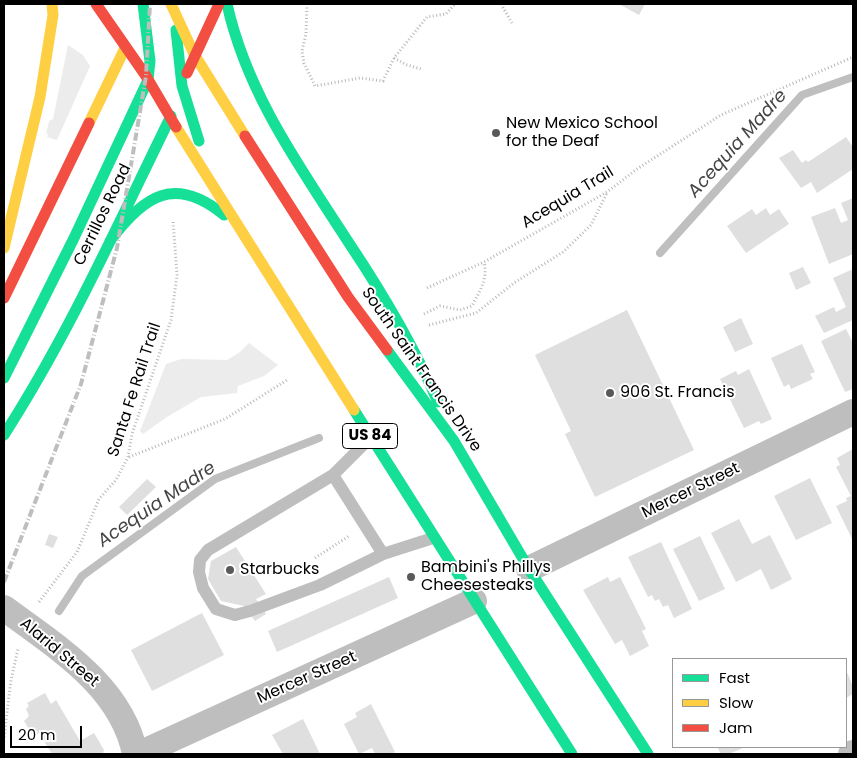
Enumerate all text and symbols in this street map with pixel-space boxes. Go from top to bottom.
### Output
water label: Acequia Madre [684,86,792,202]
place label: New Mexico School for the Deaf [506,114,658,152]
marker: New Mexico School for the Deaf [490,127,502,139]
street label: Cerrillos Road [70,161,136,269]
street label: Acequia Trail [519,163,617,233]
street label: South Saint Francis Drive [357,284,485,456]
street label: Santa Fe Rail Trail [104,321,166,459]
place label: 906 St. Francis [620,383,734,403]
marker: 906 St. Francis [604,387,616,399]
road number: US 84 [342,424,398,448]
water label: Acequia Madre [94,458,220,552]
street label: Mercer Street [639,459,743,523]
place label: Bambini's Phillys Cheesesteaks [421,558,551,596]
place label: Starbucks [240,560,319,580]
marker: Starbucks [224,564,236,576]
marker: Bambini's Phillys Cheesesteaks [405,571,417,583]
street label: Alarid Street [16,614,102,692]
street label: Mercer Street [255,648,359,708]
legend [672,658,847,748]
text: Fast [719,667,750,688]
text: Slow [719,692,753,713]
scale bar [12,716,85,748]
text: Jam [719,717,753,738]
text: 20 m [18,724,56,745]

